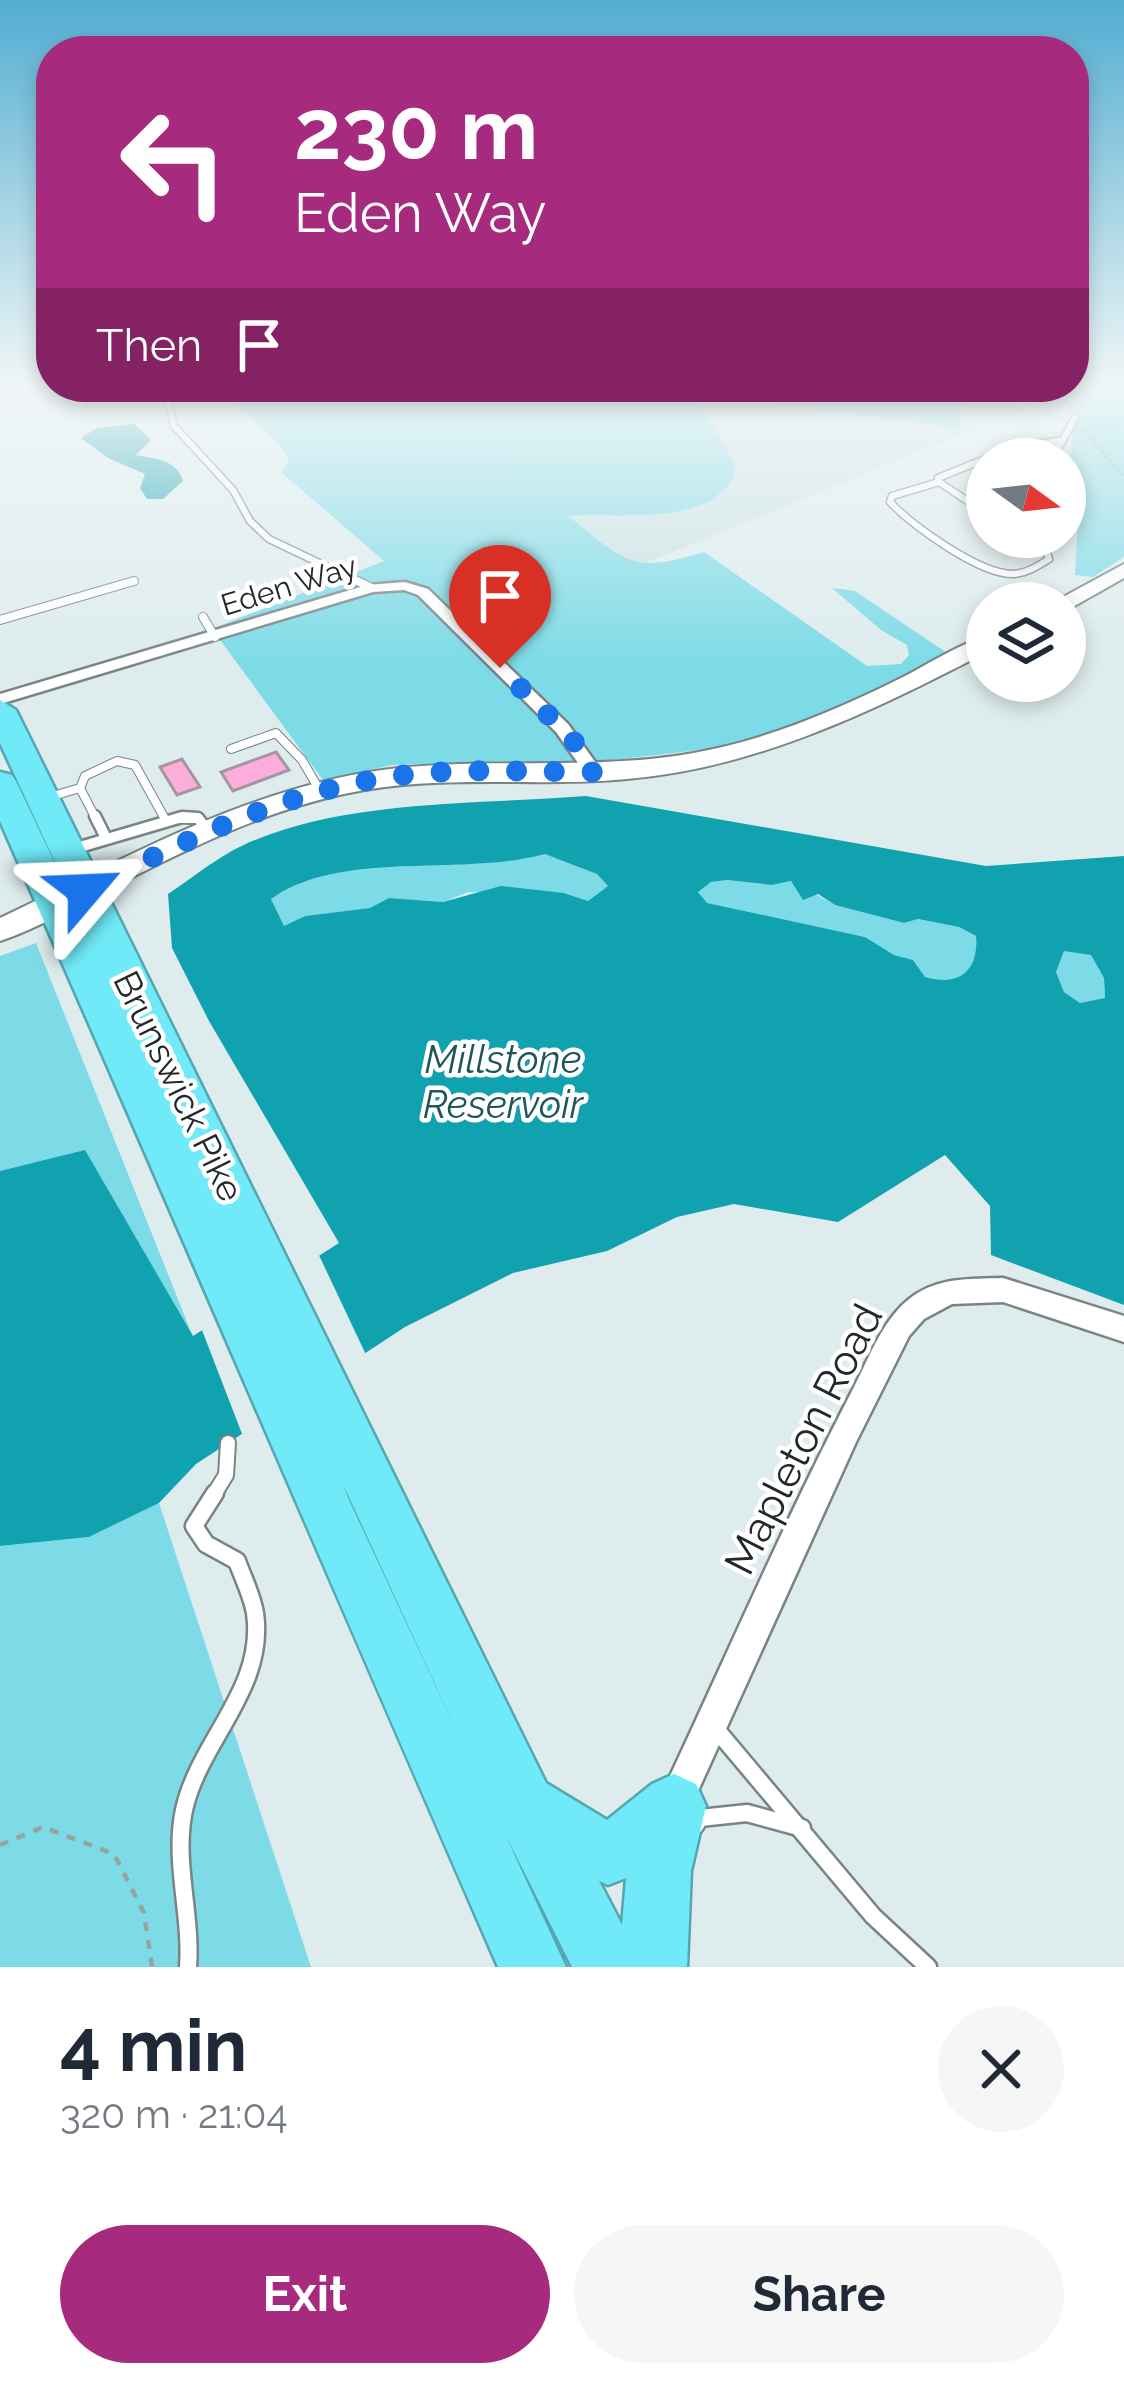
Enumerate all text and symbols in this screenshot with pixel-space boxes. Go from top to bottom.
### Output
text: 230 m [294,80,538,179]
icon: left [96,84,252,240]
text: Eden Way [294,181,546,245]
icon: arrive [226,312,292,378]
text: Then [96,319,202,372]
north arrow [966,438,1086,558]
map controls [966,438,1086,702]
pin [449,545,551,668]
street label: Eden Way [217,548,361,623]
icon: arrive [467,563,533,629]
button: layers [966,582,1086,702]
position arrow [22,827,148,953]
street label: Brunswick Pike [105,964,253,1208]
water label: Millstone Reservoir [423,1036,585,1127]
street label: Mapleton Road [714,1296,892,1582]
text: 4 min [60,2003,247,2088]
button: close [938,2006,1064,2132]
text: 320 m · 21:04 [60,2091,288,2137]
button: Exit [60,2225,550,2363]
button: Share [574,2225,1064,2363]

